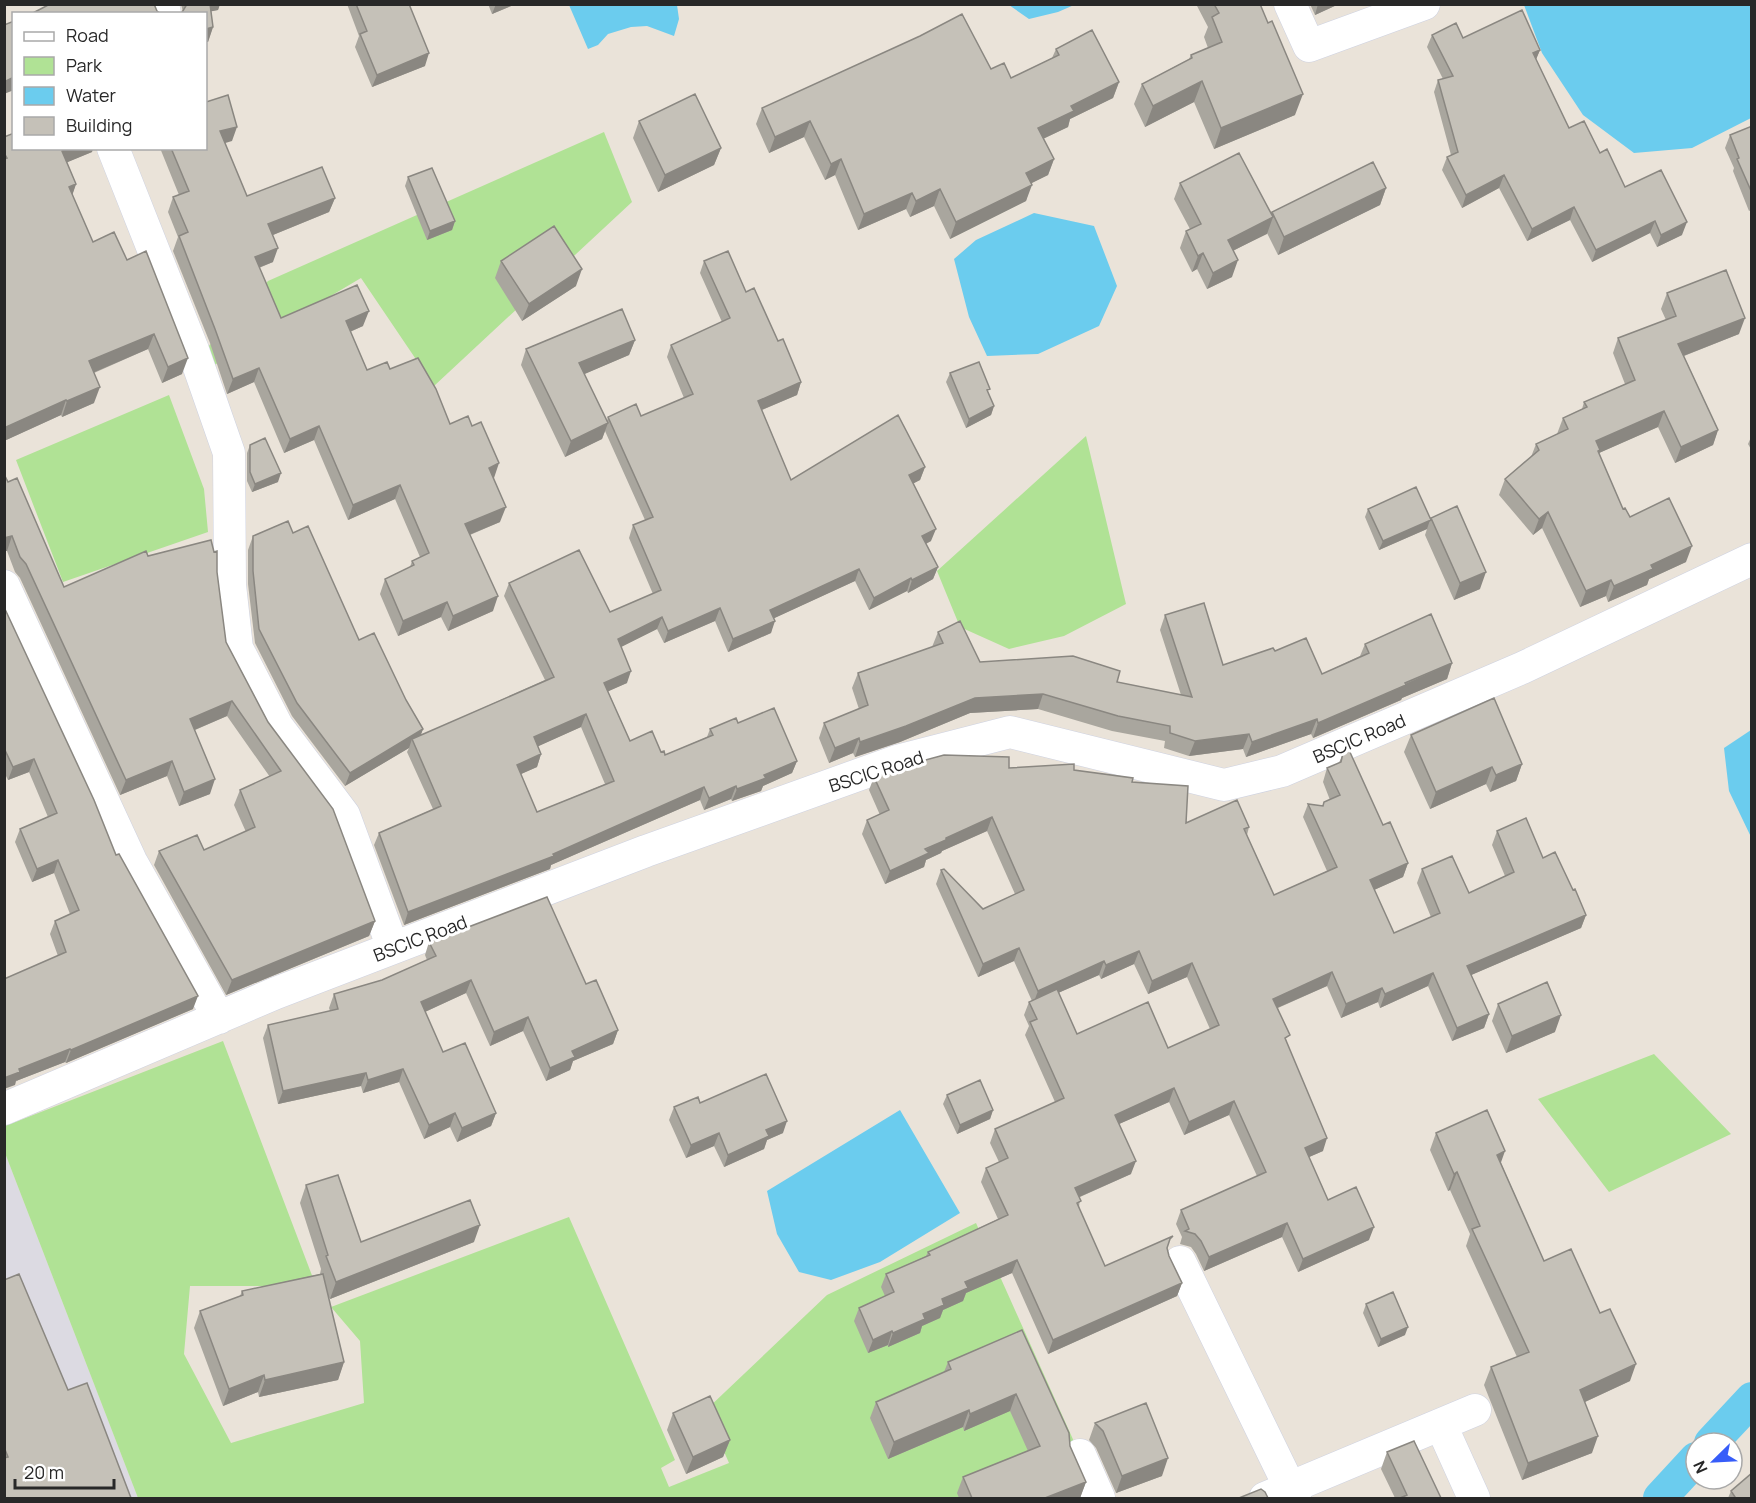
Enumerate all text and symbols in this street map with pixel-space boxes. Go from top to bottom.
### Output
legend [12,12,207,150]
text: Road [66,23,109,47]
text: Park [66,53,103,77]
text: Water [66,83,116,107]
text: Building [66,113,132,137]
street label: BSCIC Road [1309,708,1409,768]
street label: BSCIC Road [826,744,926,798]
street label: BSCIC Road [370,909,470,967]
north arrow [1684,1431,1744,1491]
scale bar [15,1452,114,1490]
text: N [1688,1457,1713,1477]
text: 20 m [24,1460,64,1484]

